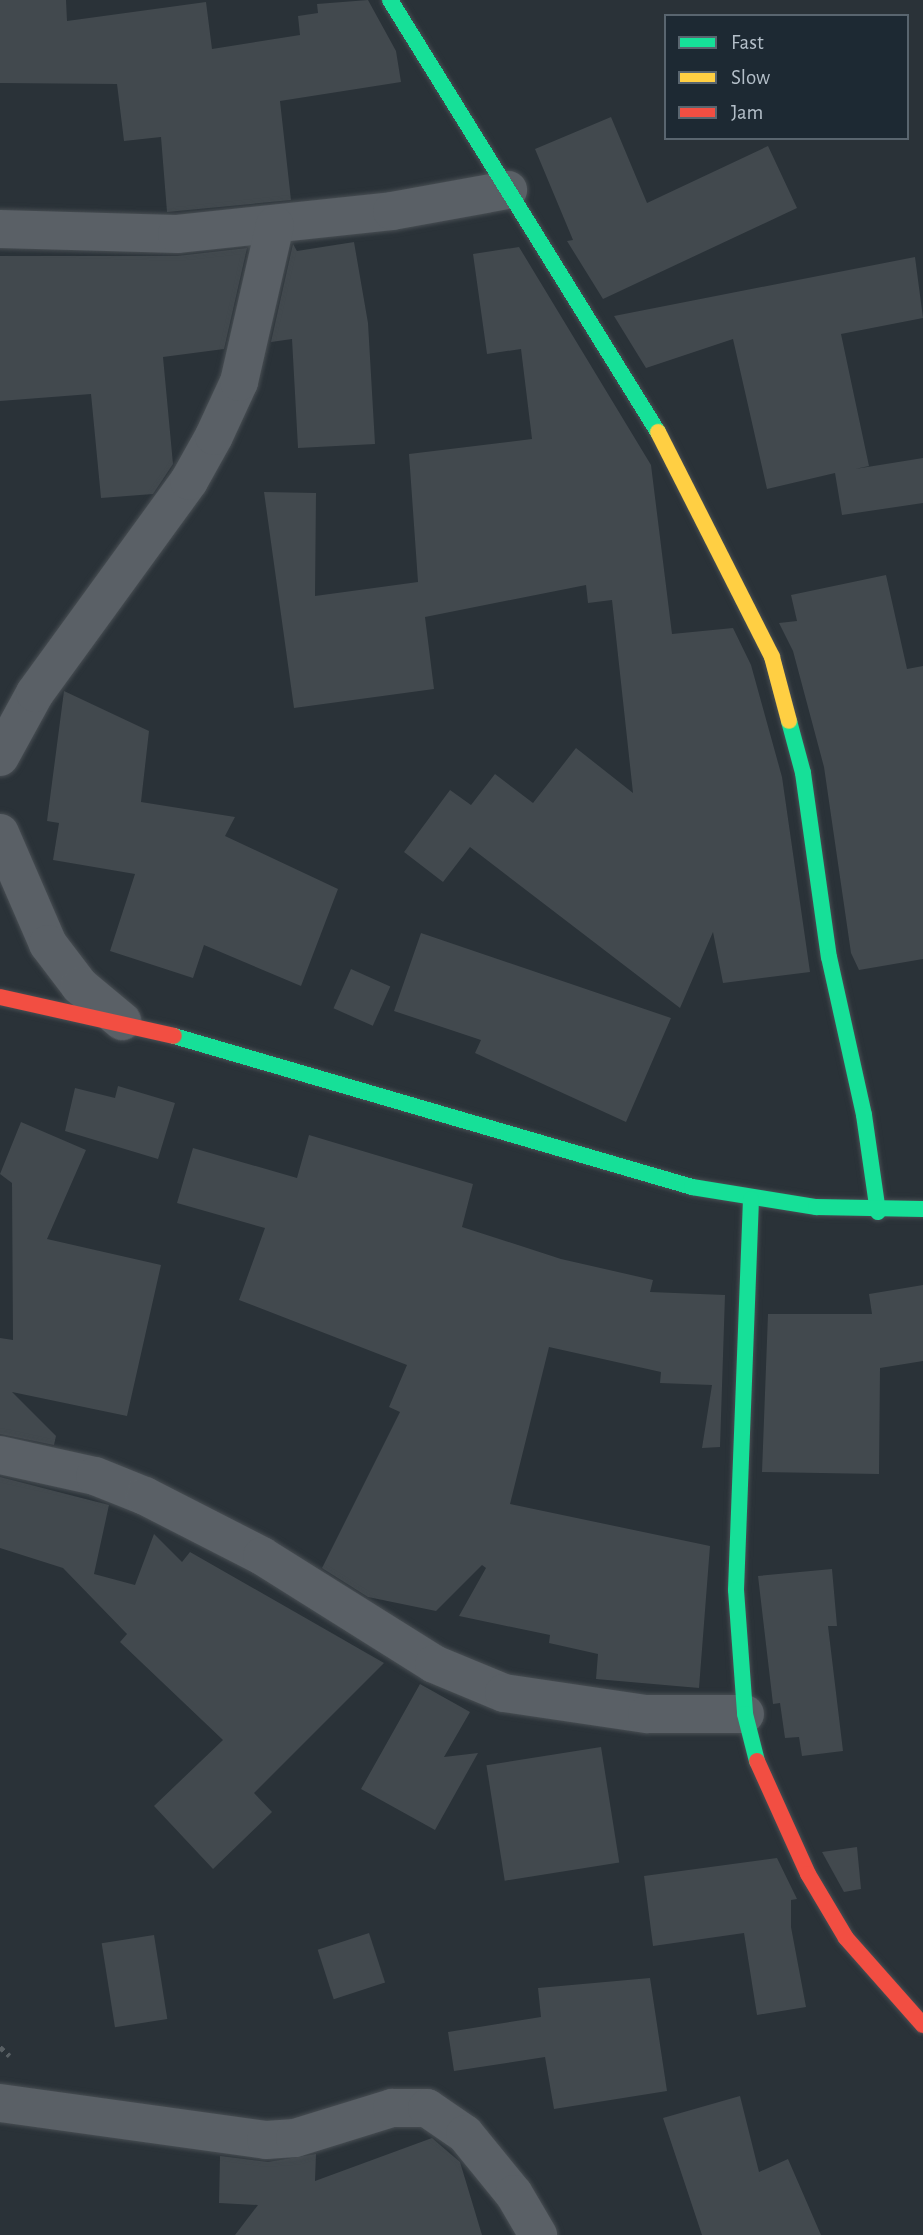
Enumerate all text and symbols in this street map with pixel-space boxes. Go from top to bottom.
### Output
legend [664,14,909,140]
text: Fast [731,32,764,53]
text: Slow [731,67,770,88]
text: Jam [731,102,763,123]

